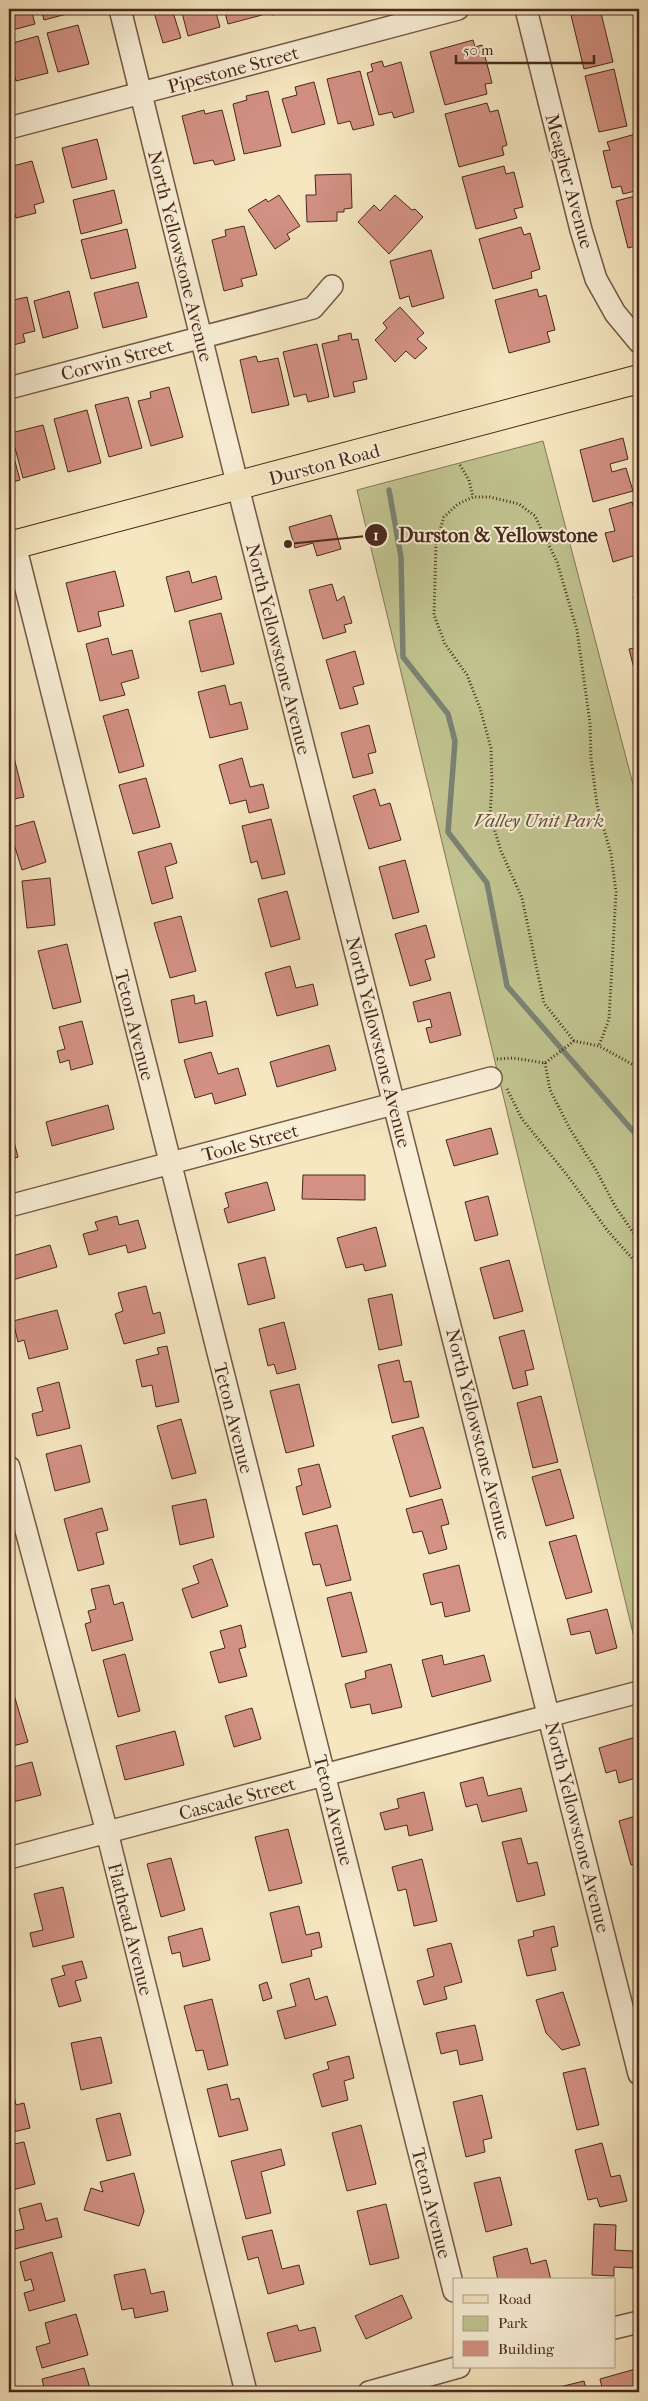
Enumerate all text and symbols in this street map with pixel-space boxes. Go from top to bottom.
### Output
scale bar [456,32,593,64]
text: 50 m [463,41,494,59]
street label: Pipestone Street [165,42,301,98]
street label: Meagher Avenue [540,111,598,251]
street label: North Yellowstone Avenue [143,148,217,364]
street label: Corwin Street [59,334,176,386]
street label: Durston Road [266,439,383,490]
callout: Durston & Yellowstone [364,517,608,552]
text: Durston & Yellowstone [398,524,598,547]
text: 1 [373,526,379,544]
street label: North Yellowstone Avenue [241,541,315,757]
park label: Valley Unit Park [474,810,604,832]
street label: North Yellowstone Avenue [341,934,415,1150]
street label: Teton Avenue [110,968,158,1083]
street label: Toole Street [200,1119,301,1166]
street label: North Yellowstone Avenue [441,1326,515,1542]
street label: Teton Avenue [209,1361,257,1476]
street label: North Yellowstone Avenue [540,1719,614,1935]
street label: Teton Avenue [309,1753,357,1868]
street label: Cascade Street [177,1773,298,1825]
street label: Flathead Avenue [103,1861,157,1998]
street label: Teton Avenue [407,2146,455,2261]
legend [453,2278,616,2368]
text: Road [498,2290,532,2308]
text: Park [498,2314,528,2332]
text: Building [498,2340,555,2358]

